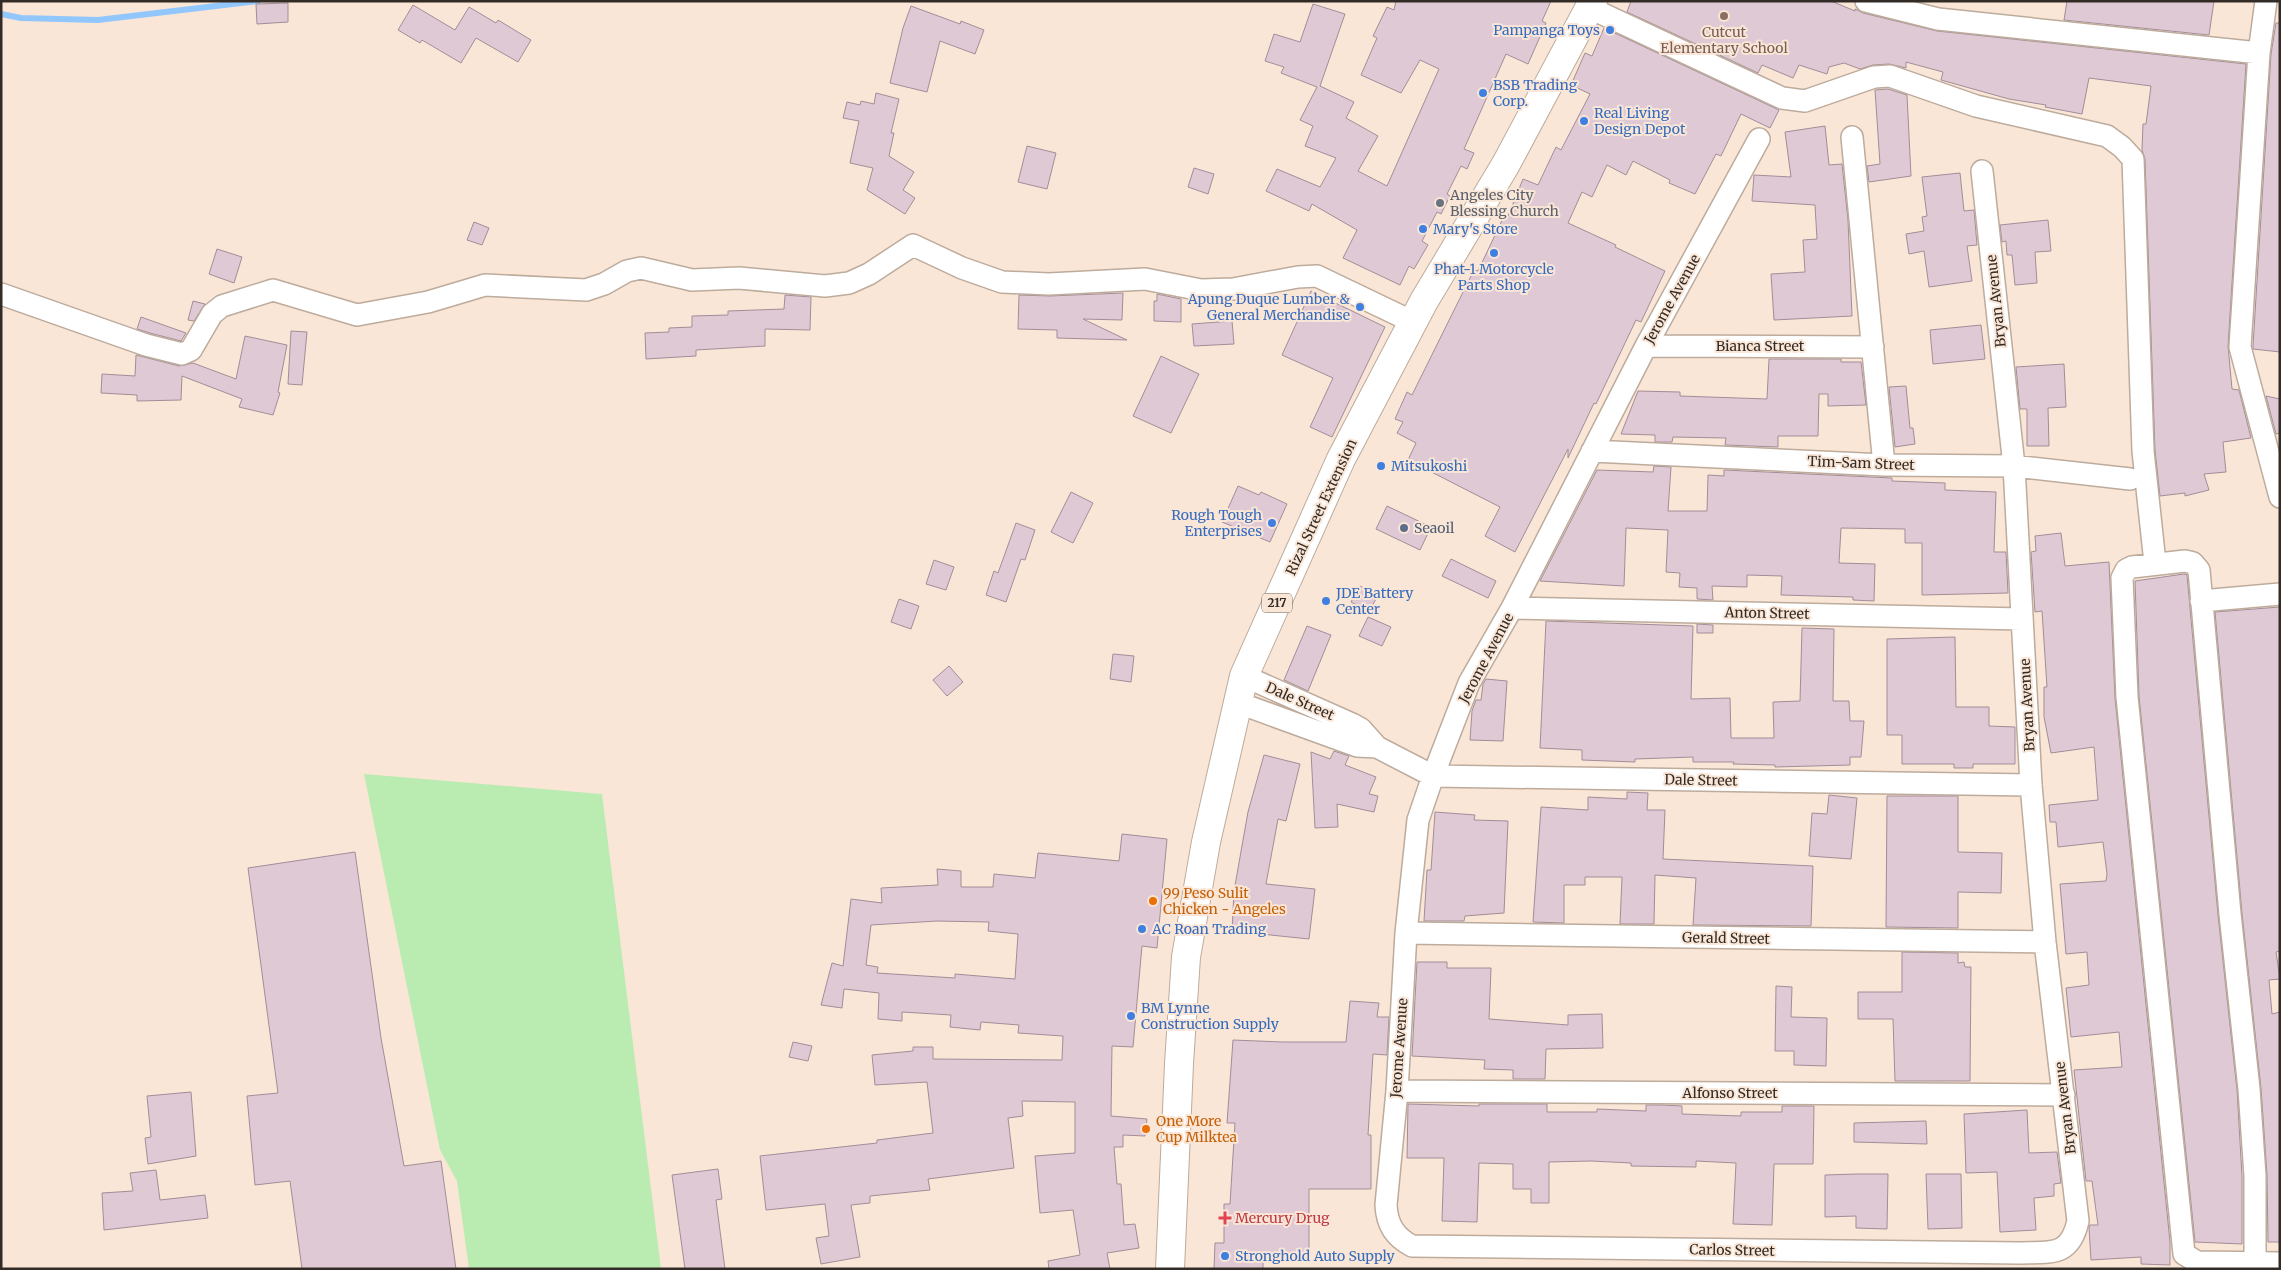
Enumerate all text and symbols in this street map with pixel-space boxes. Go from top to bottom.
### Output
marker: Cutcut Elementary School [1718,10,1730,22]
place label: Pampanga Toys [1493,21,1600,39]
place label: Cutcut Elementary School [1660,23,1788,57]
marker: Pampanga Toys [1604,24,1616,36]
place label: BSB Trading Corp. [1493,76,1578,110]
marker: BSB Trading Corp. [1477,87,1489,99]
place label: Real Living Design Depot [1594,104,1686,138]
marker: Real Living Design Depot [1578,115,1590,127]
place label: Angeles City Blessing Church [1449,186,1559,220]
marker: Angeles City Blessing Church [1434,197,1446,209]
place label: Mary's Store [1433,220,1517,238]
marker: Mary's Store [1417,223,1429,235]
marker: Phat-1 Motorcycle Parts Shop [1488,247,1500,259]
street label: Jerome Avenue [1639,251,1704,348]
street label: Bryan Avenue [1982,254,2010,348]
place label: Phat-1 Motorcycle Parts Shop [1434,260,1554,294]
place label: Apung Duque Lumber & General Merchandise [1187,290,1350,324]
marker: Apung Duque Lumber & General Merchandise [1354,301,1366,313]
street label: Bianca Street [1716,337,1805,355]
street label: Rizal Street Extension [1281,436,1361,578]
street label: Tim-Sam Street [1807,452,1916,474]
place label: Mitsukoshi [1391,457,1468,475]
marker: Mitsukoshi [1375,460,1387,472]
place label: Rough Tough Enterprises [1171,506,1262,540]
marker: Rough Tough Enterprises [1266,517,1278,529]
place label: Seaoil [1414,519,1455,537]
marker: Seaoil [1398,522,1410,534]
place label: JDE Battery Center [1335,584,1414,618]
road number: 217 [1262,594,1292,612]
marker: JDE Battery Center [1320,595,1332,607]
street label: Anton Street [1723,603,1810,623]
street label: Jerome Avenue [1454,610,1517,707]
street label: Bryan Avenue [2016,658,2038,752]
street label: Dale Street [1263,678,1338,724]
street label: Dale Street [1664,770,1738,790]
place label: 99 Peso Sulit Chicken - Angeles [1163,884,1286,918]
marker: 99 Peso Sulit Chicken - Angeles [1147,895,1159,907]
place label: AC Roan Trading [1151,920,1267,938]
marker: AC Roan Trading [1136,923,1148,935]
street label: Gerald Street [1682,928,1771,948]
street label: Jerome Avenue [1386,998,1411,1099]
place label: BM Lynne Construction Supply [1141,999,1280,1033]
marker: BM Lynne Construction Supply [1125,1010,1137,1022]
street label: Bryan Avenue [2050,1061,2080,1155]
street label: Alfonso Street [1681,1084,1778,1102]
place label: One More Cup Milktea [1156,1112,1238,1146]
marker: One More Cup Milktea [1140,1123,1152,1135]
place label: Mercury Drug [1235,1209,1330,1227]
marker: Mercury Drug [1219,1212,1231,1224]
street label: Carlos Street [1689,1240,1775,1260]
place label: Stronghold Auto Supply [1235,1247,1395,1265]
marker: Stronghold Auto Supply [1219,1250,1231,1262]

